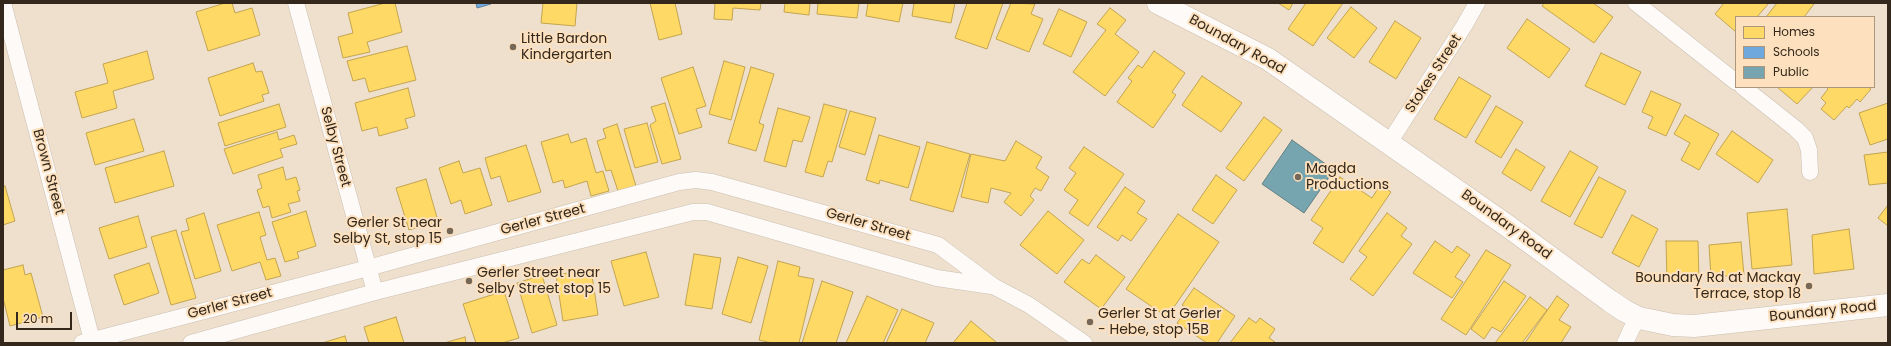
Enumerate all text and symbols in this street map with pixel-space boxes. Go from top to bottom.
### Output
street label: Boundary Road [1186,12,1288,78]
legend [1735,16,1875,88]
text: Homes [1773,23,1815,40]
place label: Little Bardon Kindergarten [521,31,612,64]
street label: Stokes Street [1402,32,1466,116]
marker: Little Bardon Kindergarten [508,42,518,52]
text: Schools [1773,43,1820,60]
text: Public [1773,63,1809,80]
street label: Selby Street [316,105,354,189]
street label: Brown Street [29,127,67,217]
place label: Magda Productions [1306,161,1389,194]
marker: Magda Productions [1293,172,1303,182]
street label: Boundary Road [1458,187,1554,263]
street label: Gerler Street [499,201,587,239]
street label: Gerler Street [824,205,912,245]
place label: Gerler St near Selby St, stop 15 [333,215,442,248]
marker: Gerler St near Selby St, stop 15 [445,226,455,236]
place label: Gerler Street near Selby Street stop 15 [477,265,611,298]
place label: Boundary Rd at Mackay Terrace, stop 18 [1635,270,1801,302]
marker: Gerler Street near Selby Street stop 15 [464,276,474,286]
marker: Boundary Rd at Mackay Terrace, stop 18 [1804,281,1814,291]
street label: Gerler Street [186,285,274,323]
street label: Boundary Road [1769,298,1877,326]
scale bar [18,304,74,330]
place label: Gerler St at Gerler - Hebe, stop 15B [1098,306,1221,338]
text: 20 m [23,310,53,327]
marker: Gerler St at Gerler - Hebe, stop 15B [1085,317,1095,327]

